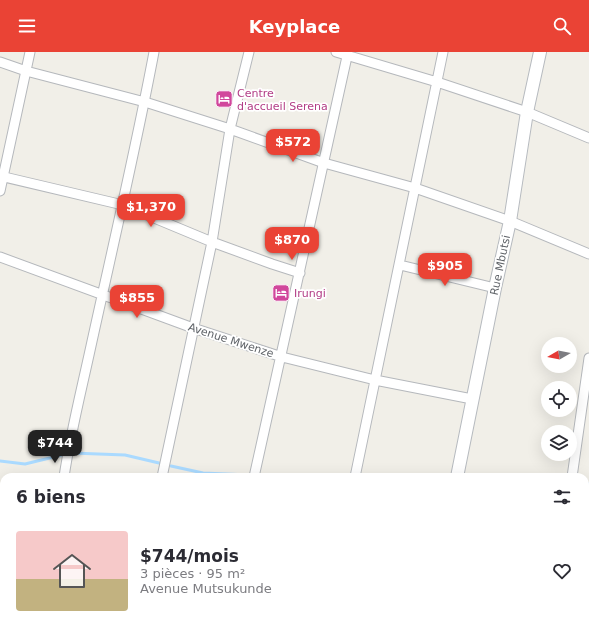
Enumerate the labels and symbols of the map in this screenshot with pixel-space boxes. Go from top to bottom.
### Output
place label: Centre d'accueil Serena [237,87,328,113]
hotel icon: Centre d'accueil Serena [214,89,234,109]
pin: $572 [269,129,317,163]
pin: $1,370 [118,194,184,228]
pin: $870 [268,227,316,261]
street label: Rue Mbutsi [488,234,513,296]
pin: $905 [421,253,469,287]
hotel icon: Irungi [271,283,291,303]
pin: $855 [113,285,161,319]
place label: Irungi [294,287,326,300]
street label: Avenue Mwenze [186,321,275,360]
north arrow [541,337,577,373]
pin: $744 [31,430,79,464]

